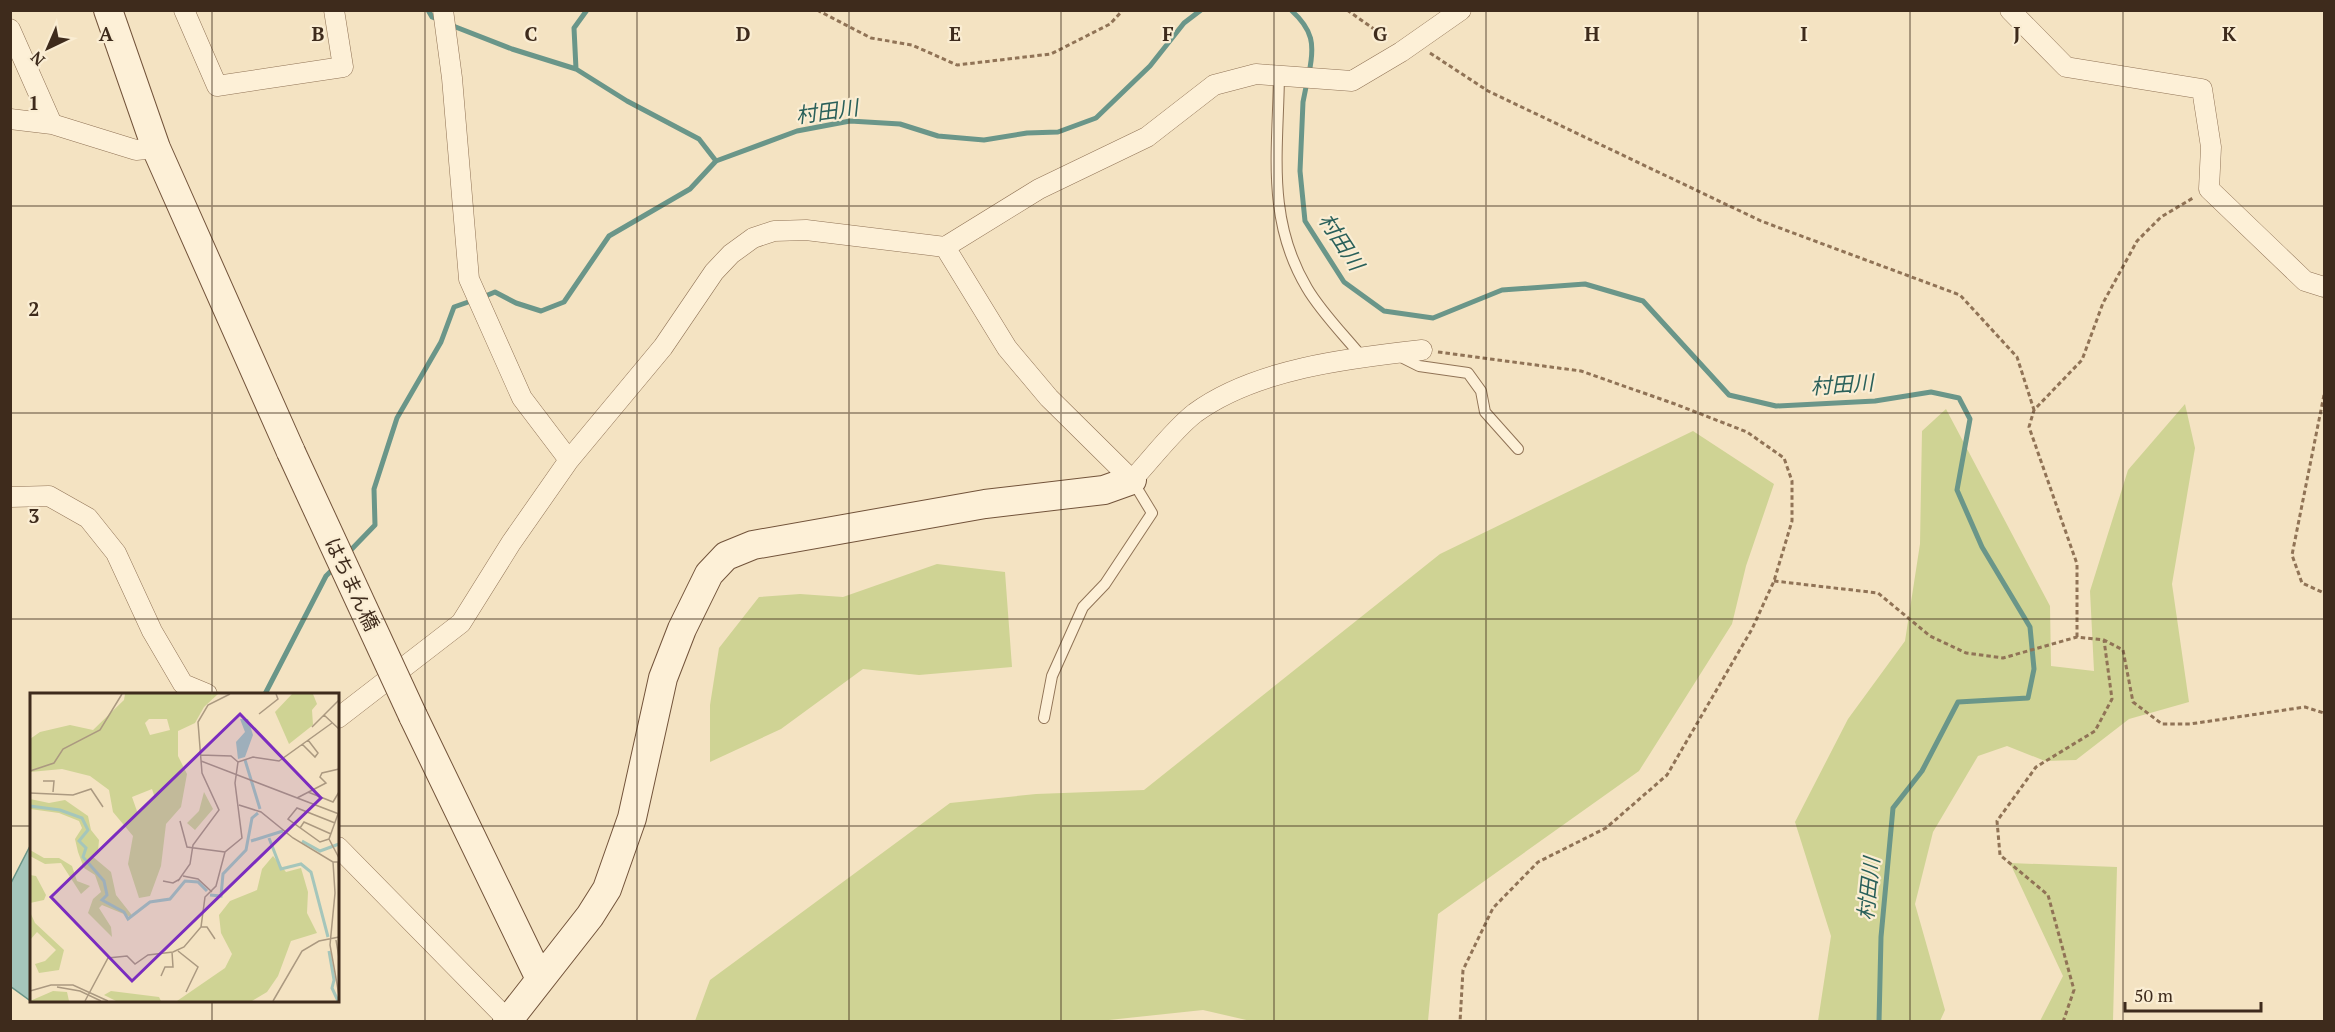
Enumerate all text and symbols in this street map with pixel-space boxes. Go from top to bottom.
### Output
north arrow [18,18,78,78]
text: A [99,20,114,47]
text: B [312,20,325,47]
text: C [524,20,538,47]
text: D [736,20,750,47]
text: E [949,20,961,47]
text: F [1162,20,1174,47]
text: G [1373,20,1387,47]
text: H [1584,20,1600,47]
text: I [1800,20,1808,47]
text: J [2013,20,2021,47]
text: K [2222,20,2237,47]
text: N [26,47,50,71]
text: 1 [28,89,40,116]
water label: 村田川 [794,92,862,129]
water label: 村田川 [1313,207,1372,277]
text: 2 [28,295,40,322]
water label: 村田川 [1810,368,1876,400]
text: 3 [28,502,40,529]
street label: はちまん橋 [319,533,386,635]
inset map [30,693,339,1002]
water label: 村田川 [1851,854,1885,922]
scale bar [2125,975,2262,1013]
text: 50 m [2134,983,2174,1007]

